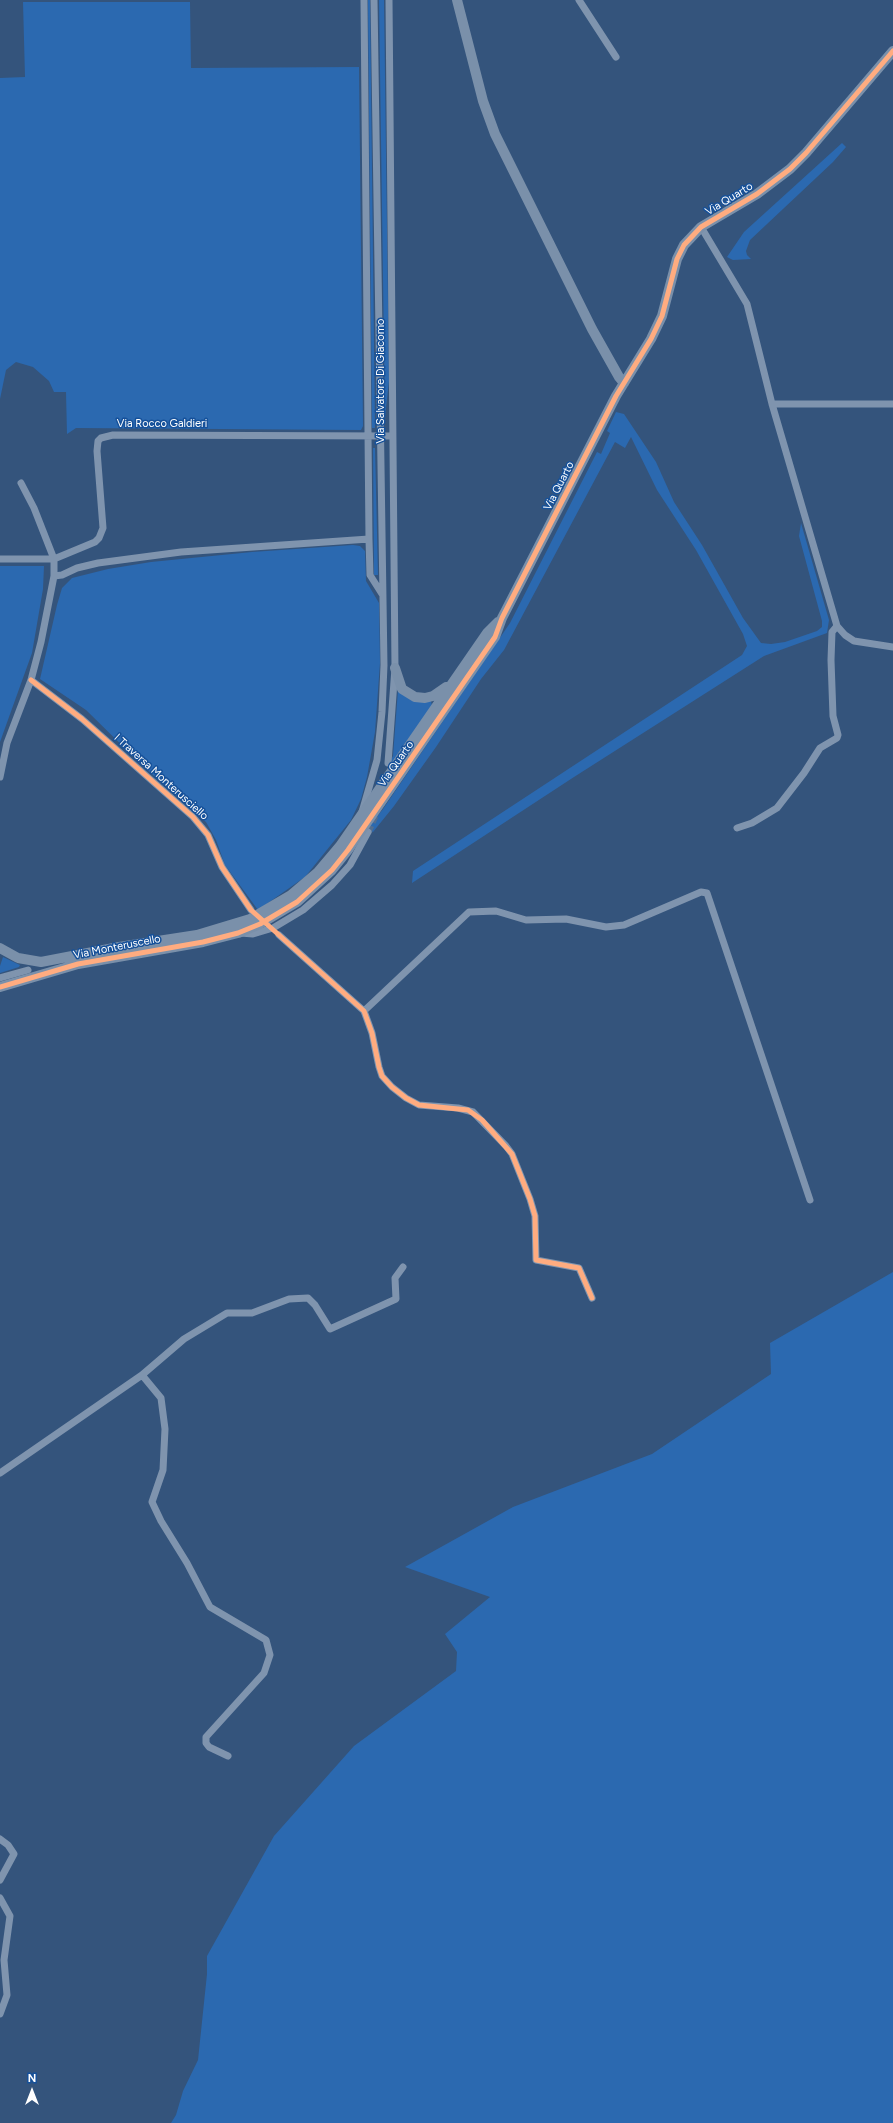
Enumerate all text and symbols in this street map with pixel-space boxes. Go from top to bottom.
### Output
street label: Via Quarto [703,180,755,218]
street label: Via Salvatore Di Giacomo [374,319,388,443]
street label: Via Rocco Galdieri [117,417,207,431]
street label: Via Quarto [541,459,577,513]
street label: I Traversa Monterusciello [111,731,211,823]
street label: Via Quarto [375,738,417,790]
street label: Via Monteruscello [72,932,162,962]
north arrow [12,2071,52,2111]
text: N [28,2072,36,2085]

